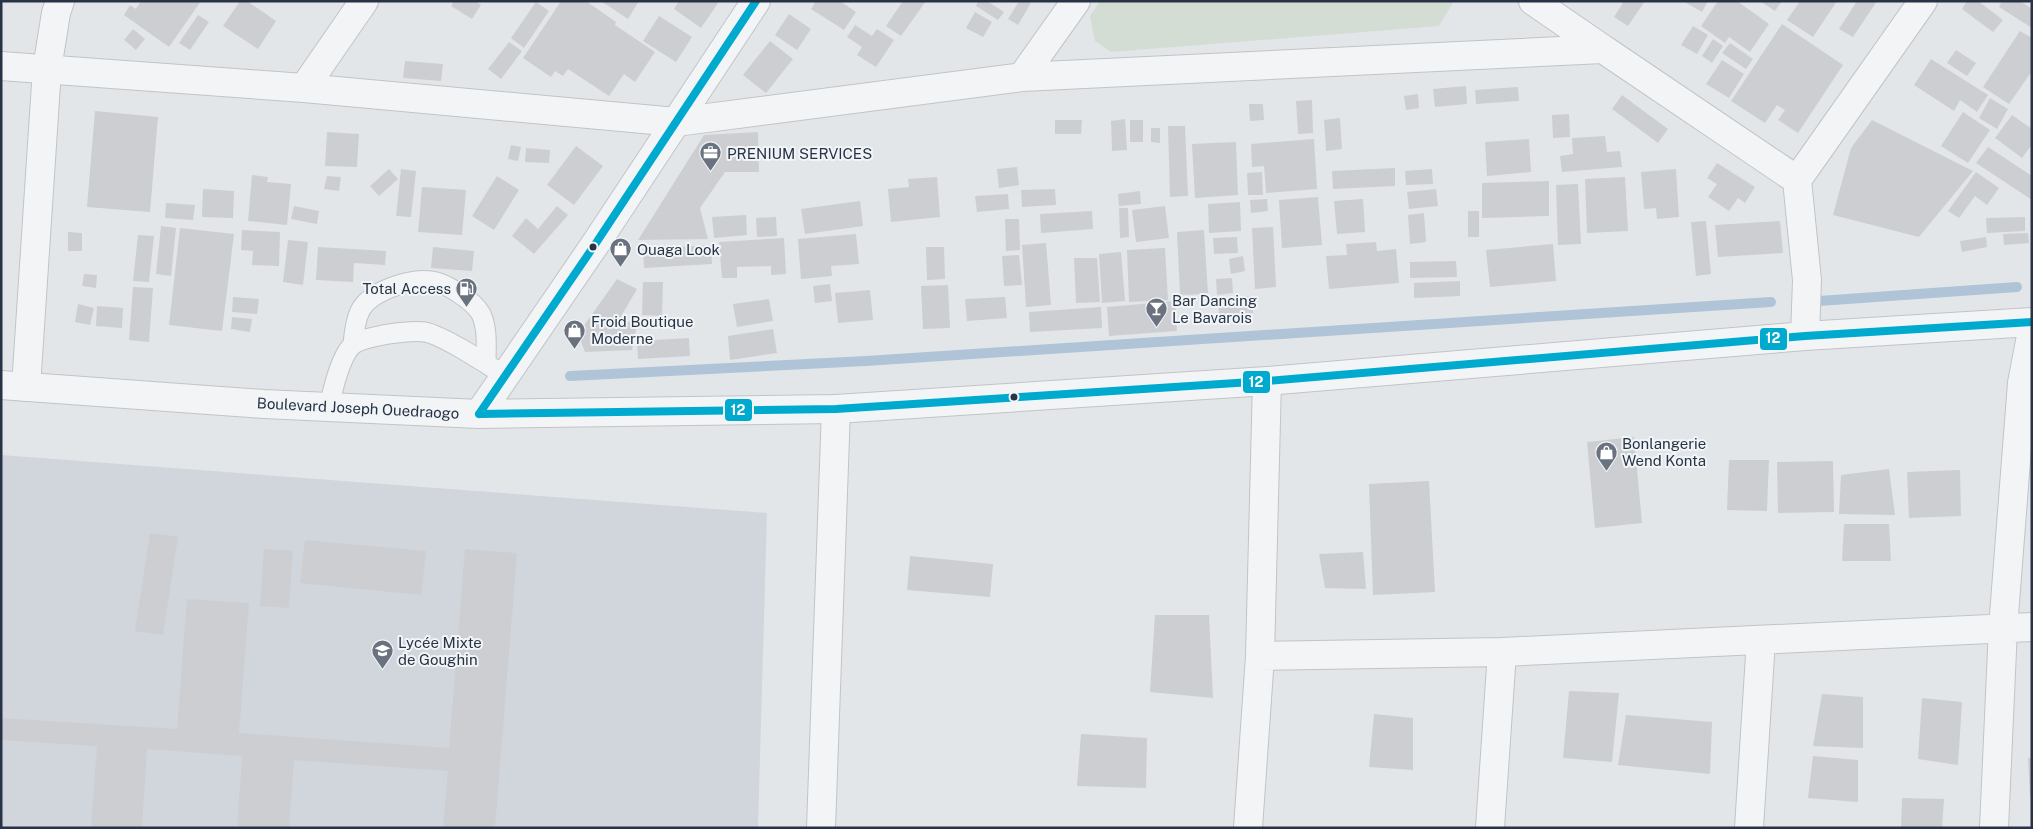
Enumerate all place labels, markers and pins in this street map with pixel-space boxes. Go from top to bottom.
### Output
office icon: PRENIUM SERVICES [699,141,723,172]
place label: PRENIUM SERVICES [727,145,872,162]
shop icon: Ouaga Look [609,237,633,268]
place label: Ouaga Look [637,241,720,258]
unlabelled marker [588,242,598,252]
fuel station icon: Total Access [455,276,479,307]
place label: Total Access [362,280,451,297]
place label: Bar Dancing Le Bavarois [1172,292,1257,326]
bar icon: Bar Dancing Le Bavarois [1144,297,1168,328]
place label: Froid Boutique Moderne [591,313,693,347]
shop icon: Froid Boutique Moderne [563,318,587,349]
unlabelled marker [1009,392,1019,402]
place label: Bonlangerie Wend Konta [1622,435,1706,469]
shop icon: Bonlangerie Wend Konta [1594,440,1618,471]
place label: Lycée Mixte de Goughin [398,634,482,668]
school or university icon: Lycée Mixte de Goughin [370,639,394,670]

